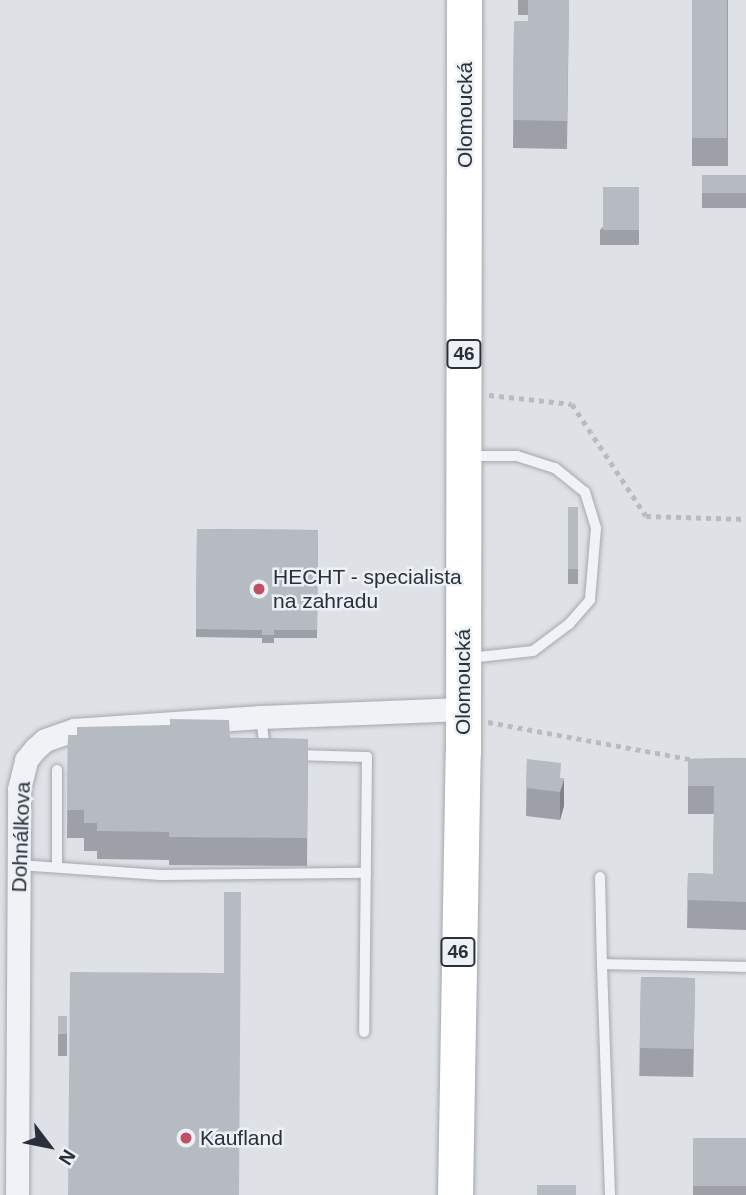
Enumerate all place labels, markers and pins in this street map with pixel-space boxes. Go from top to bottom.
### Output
place label: HECHT - specialista na zahradu [273,564,462,614]
marker: HECHT - specialista na zahradu [251,581,267,597]
place label: Kaufland [200,1125,283,1151]
marker: Kaufland [178,1130,194,1146]

